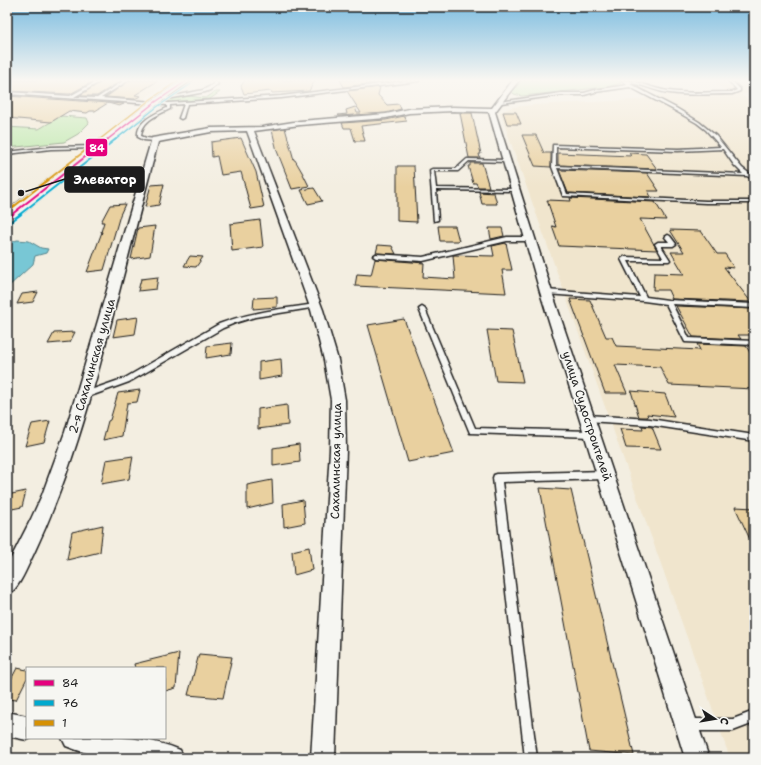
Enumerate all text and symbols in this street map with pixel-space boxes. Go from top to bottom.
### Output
line badge: 84 [85,138,108,157]
text: 84 [89,141,105,156]
callout: Элеватор [65,167,144,192]
text: Элеватор [74,171,137,188]
street label: 2-я Сахалинская улица [65,296,119,435]
street label: улица Судостроителей [558,349,616,483]
street label: Сахалинская улица [327,402,345,519]
legend [26,667,166,739]
text: 84 [62,675,78,691]
text: 76 [62,695,78,711]
north arrow [695,699,735,739]
text: 1 [62,715,67,731]
text: С [716,716,732,726]

